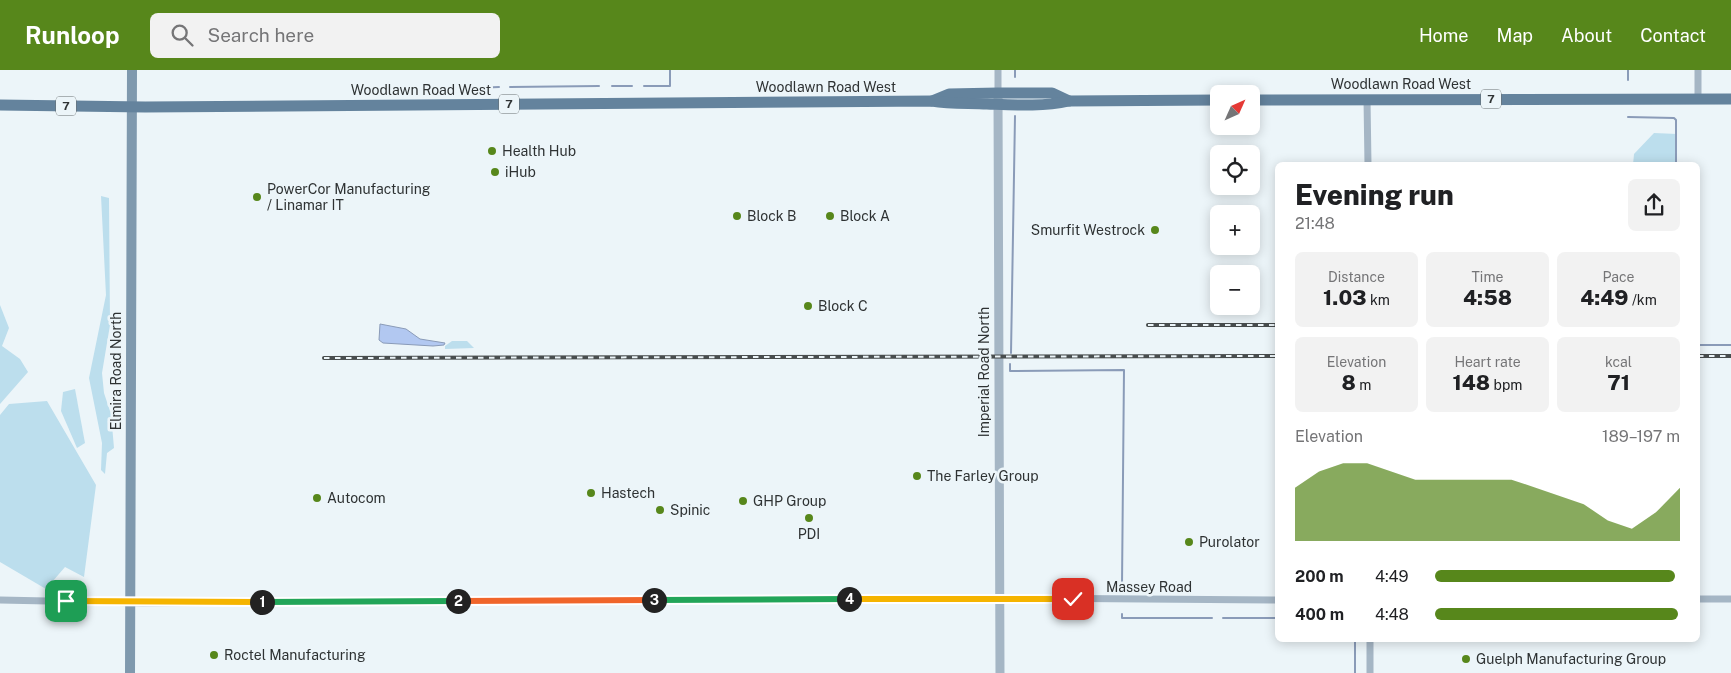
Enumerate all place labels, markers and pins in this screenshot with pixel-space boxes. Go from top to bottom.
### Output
place label: Health Hub [502,143,576,159]
marker: Health Hub [486,145,498,157]
place label: iHub [505,164,536,180]
marker: iHub [489,166,501,178]
place label: PowerCor Manufacturing / Linamar IT [267,181,431,213]
marker: PowerCor Manufacturing / Linamar IT [251,191,263,203]
place label: Block B [747,208,796,224]
place label: Block A [840,208,890,224]
marker: Block B [731,210,743,222]
marker: Block A [824,210,836,222]
place label: Smurfit Westrock [1031,222,1145,238]
marker: Smurfit Westrock [1149,224,1161,236]
place label: Block C [818,298,868,314]
marker: Block C [802,300,814,312]
place label: The Farley Group [927,468,1039,484]
marker: The Farley Group [911,470,923,482]
place label: Hastech [601,485,655,501]
marker: Hastech [585,487,597,499]
place label: Autocom [327,490,386,506]
marker: Autocom [311,492,323,504]
place label: GHP Group [753,493,826,509]
marker: GHP Group [737,495,749,507]
place label: Spinic [670,502,710,518]
marker: Spinic [654,504,666,516]
marker: PDI [803,512,815,524]
place label: PDI [798,526,820,542]
place label: Purolator [1199,534,1260,550]
marker: Purolator [1183,536,1195,548]
pin [1052,578,1094,620]
pin [45,580,87,622]
pin: 4 [836,586,862,612]
pin: 2 [446,588,470,614]
pin: 3 [642,588,666,612]
pin: 1 [250,590,274,614]
place label: Roctel Manufacturing [224,647,366,663]
marker: Roctel Manufacturing [208,649,220,661]
place label: Guelph Manufacturing Group [1476,651,1666,667]
marker: Guelph Manufacturing Group [1460,653,1472,665]

